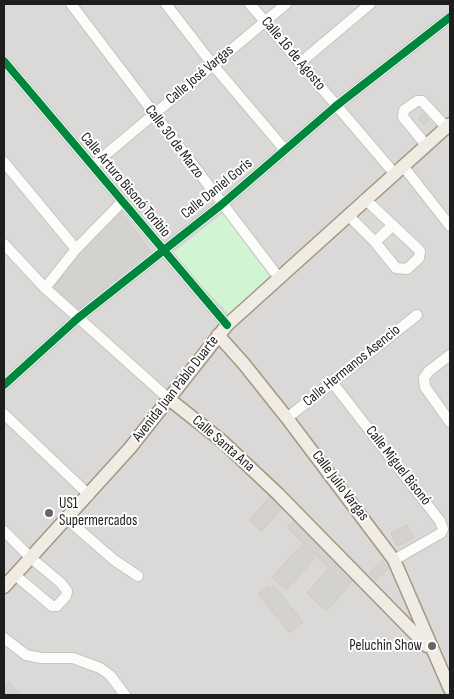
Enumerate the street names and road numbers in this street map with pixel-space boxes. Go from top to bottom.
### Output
street label: Calle 16 de Agosto [257,14,329,94]
street label: Calle José Vargas [163,41,237,109]
street label: Calle 30 de Marzo [141,102,207,182]
street label: Calle Arturo Bisonó Toribio [76,129,174,241]
street label: Calle Daniel Goris [178,155,256,223]
street label: Calle Hermanos Asencio [300,321,404,411]
street label: Avenida Juan Pablo Duarte [129,332,223,446]
street label: Calle Santa Ana [188,412,258,476]
street label: Calle Miguel Bisonó [361,423,435,509]
street label: Calle Julio Vargas [308,447,372,525]

